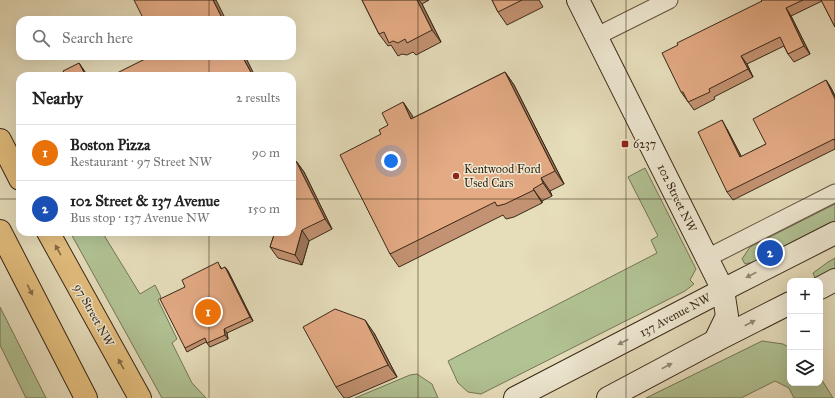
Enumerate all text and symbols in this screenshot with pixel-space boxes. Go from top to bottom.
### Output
search box [16,16,296,60]
icon: search [30,27,52,49]
text: Search here [62,29,133,47]
text: Nearby [32,88,83,109]
text: 2 results [236,90,280,106]
text: Boston Pizza [70,136,150,154]
place label: 6237 [633,137,656,151]
marker: 6237 [620,139,630,149]
text: 1 [42,145,48,161]
text: 90 m [252,145,280,161]
your location [381,151,401,171]
text: Restaurant · 97 Street NW [70,154,212,170]
place label: Kentwood Ford Used Cars [464,162,541,190]
street label: 102 Street NW [654,162,700,235]
marker: Kentwood Ford Used Cars [451,171,461,181]
text: 102 Street & 137 Avenue [70,192,220,210]
text: 2 [42,201,48,217]
text: 150 m [248,201,280,217]
text: Bus stop · 137 Avenue NW [70,210,209,226]
pin: 2 [757,238,783,268]
one-way arrow [55,244,61,256]
one-way arrow [745,272,756,279]
map controls [787,278,823,386]
button: + [787,278,823,314]
street label: 97 Street NW [71,281,117,349]
one-way arrow [27,285,34,296]
street label: 137 Avenue NW [637,290,714,340]
pin: 1 [195,297,221,327]
button: − [787,314,823,350]
one-way arrow [744,320,756,326]
one-way arrow [617,339,629,345]
button: layers [787,350,823,386]
one-way arrow [118,358,124,370]
one-way arrow [661,363,673,370]

